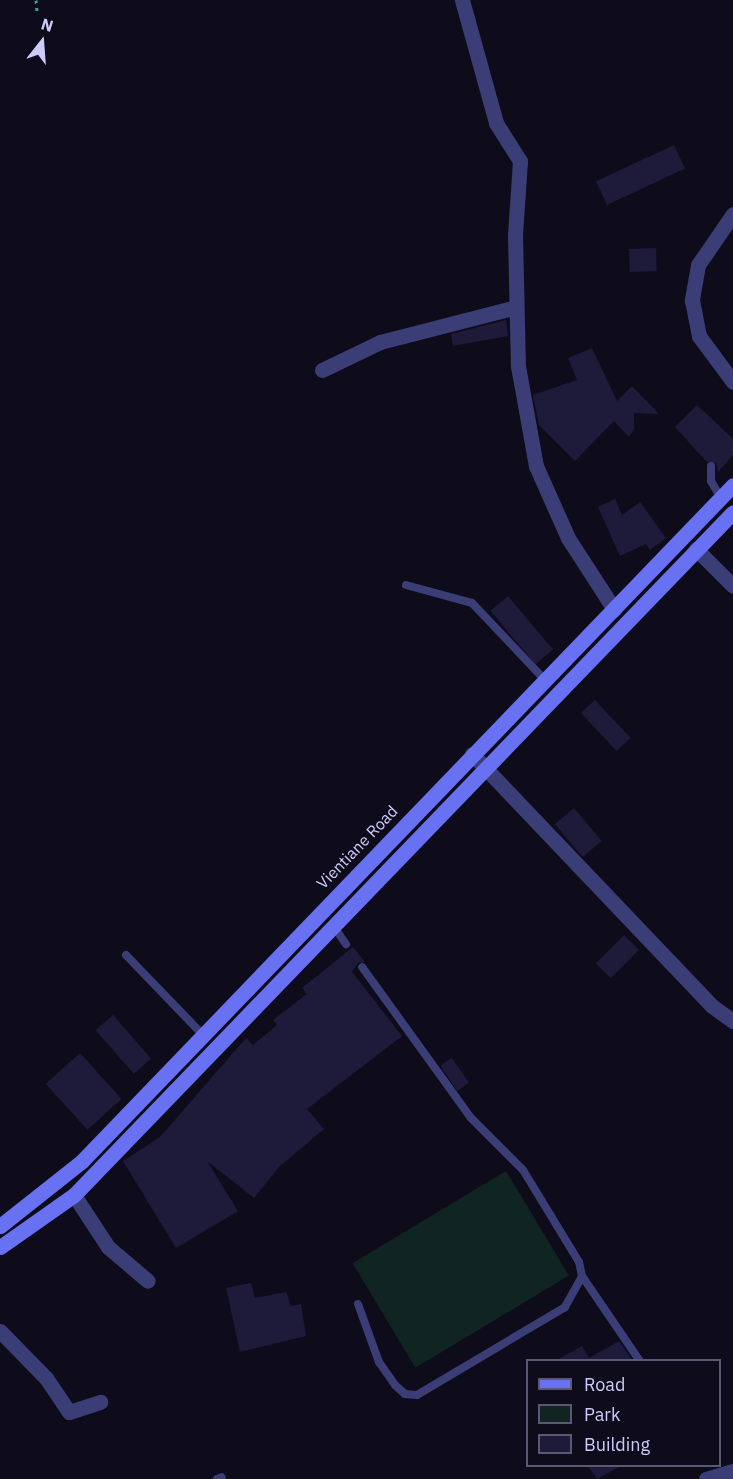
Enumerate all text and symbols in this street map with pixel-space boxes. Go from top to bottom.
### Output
north arrow [12,12,72,72]
text: N [39,14,56,36]
street label: Vientiane Road [313,801,401,893]
legend [526,1359,721,1467]
text: Road [584,1373,625,1396]
text: Park [584,1403,620,1426]
text: Building [584,1433,650,1456]

